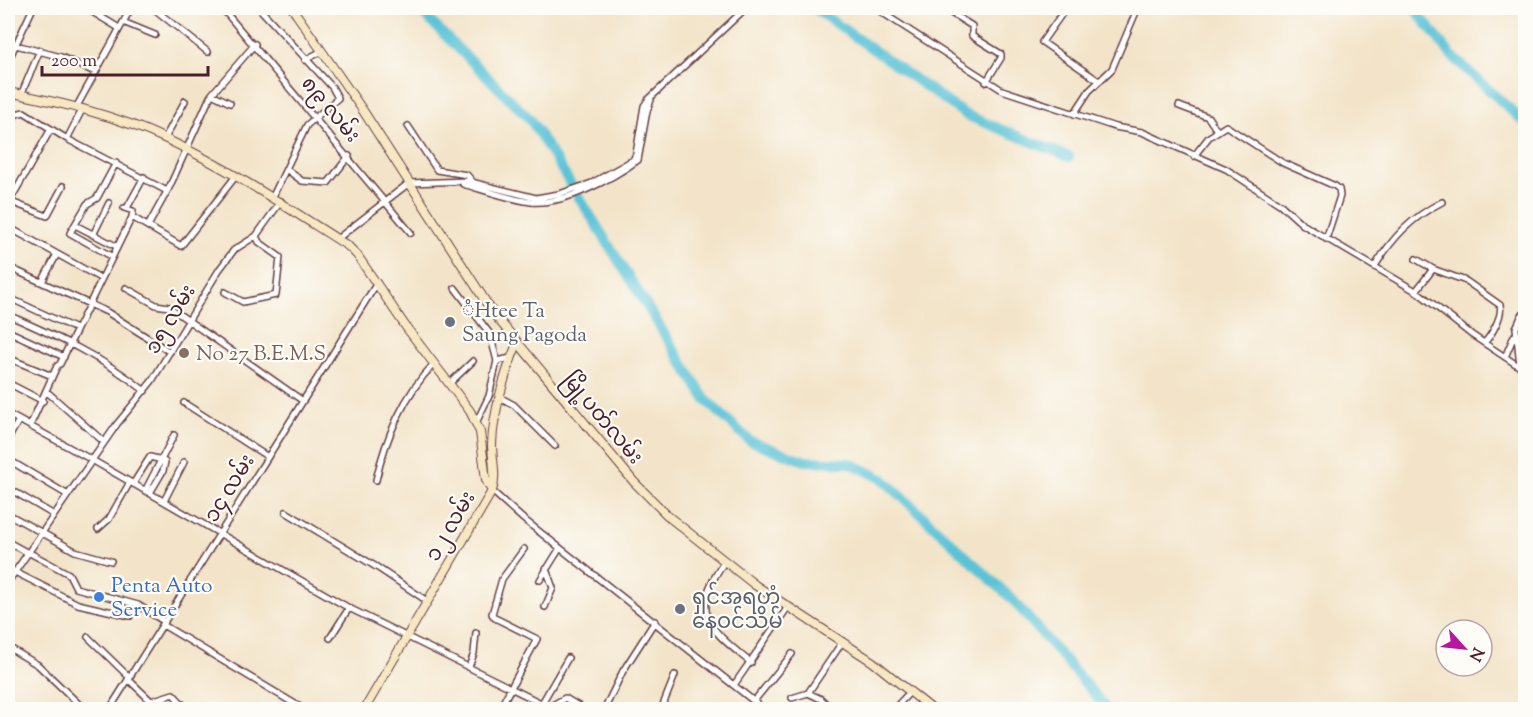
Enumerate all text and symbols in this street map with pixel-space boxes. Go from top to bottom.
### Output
scale bar [42,39,208,77]
text: 200 m [51,49,97,75]
street label: ၈၉ လမ်း [293,69,368,150]
street label: ၁၅ လမ်း [136,278,204,361]
place label: ံHtee Ta Saung Pagoda [462,297,587,351]
marker: ံHtee Ta Saung Pagoda [443,315,457,329]
place label: No 27 B.E.M.S [196,340,326,370]
marker: No 27 B.E.M.S [177,346,191,360]
street label: မြို့ပတ်လမ်း [554,365,651,472]
street label: ၁၄ လမ်း [195,447,263,529]
street label: ၁၂ လမ်း [417,485,484,568]
place label: Penta Auto Service [111,572,212,626]
place label: ရှင်အရဟံ နေဝင်သိမ် [692,581,783,638]
marker: Penta Auto Service [92,590,106,604]
marker: ရှင်အရဟံ နေဝင်သိမ် [673,602,687,616]
north arrow [1434,618,1494,678]
text: N [1462,643,1488,665]

